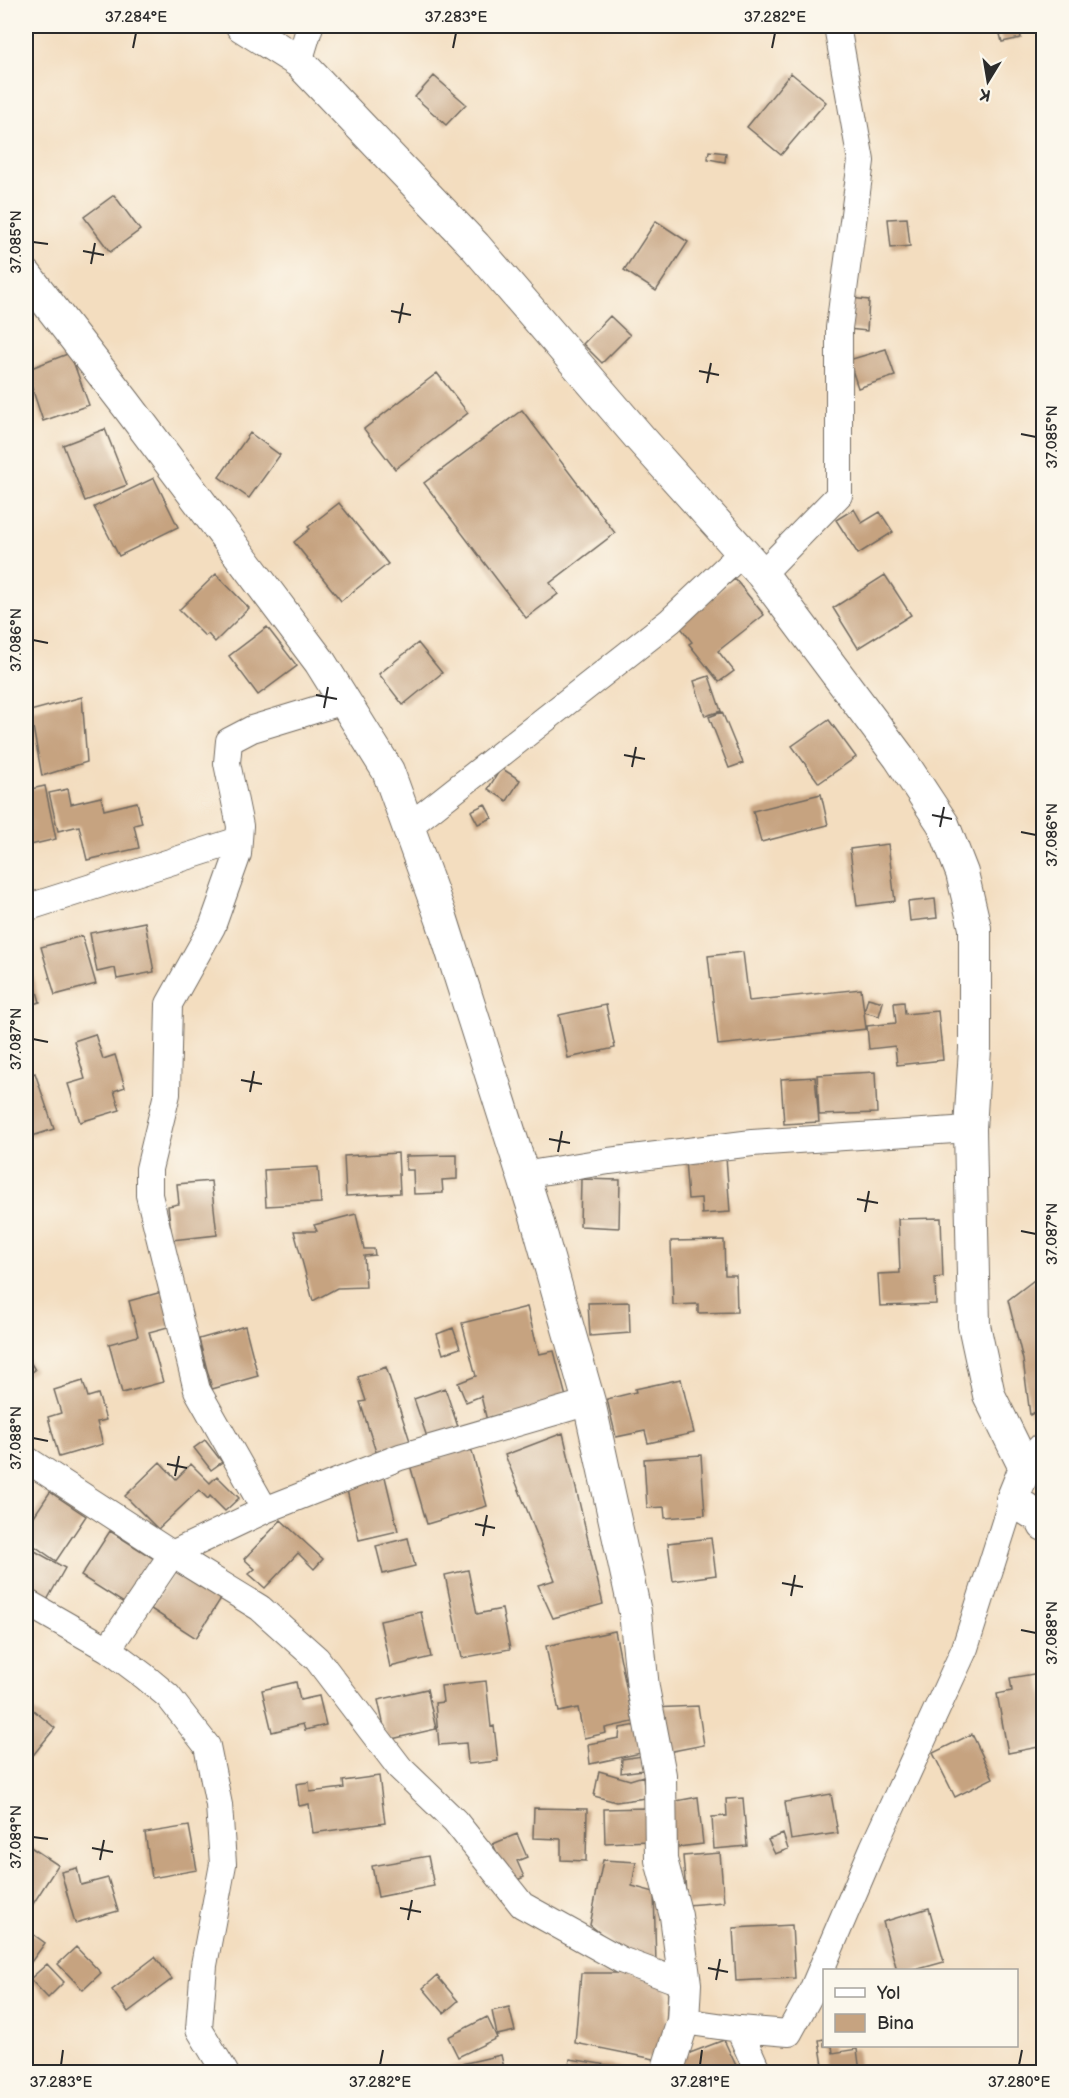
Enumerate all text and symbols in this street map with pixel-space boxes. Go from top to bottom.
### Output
text: 37.284°E [105,8,167,27]
text: 37.283°E [425,8,488,27]
text: 37.282°E [744,8,806,27]
north arrow [958,51,1018,111]
text: K [978,84,993,105]
text: 37.085°N [7,210,26,274]
text: 37.085°N [1043,405,1062,469]
text: 37.086°N [7,608,26,672]
text: 37.086°N [1043,803,1062,867]
text: 37.087°N [7,1008,26,1070]
text: 37.087°N [1043,1203,1062,1265]
text: 37.088°N [7,1406,26,1470]
text: 37.088°N [1043,1601,1062,1665]
text: 37.089°N [7,1805,26,1869]
legend [823,1969,1018,2047]
text: Yol [876,1983,900,2004]
text: Bina [877,2013,914,2034]
text: 37.283°E [30,2073,93,2092]
text: 37.282°E [349,2073,411,2092]
text: 37.281°E [670,2073,730,2092]
text: 37.280°E [988,2073,1050,2092]

